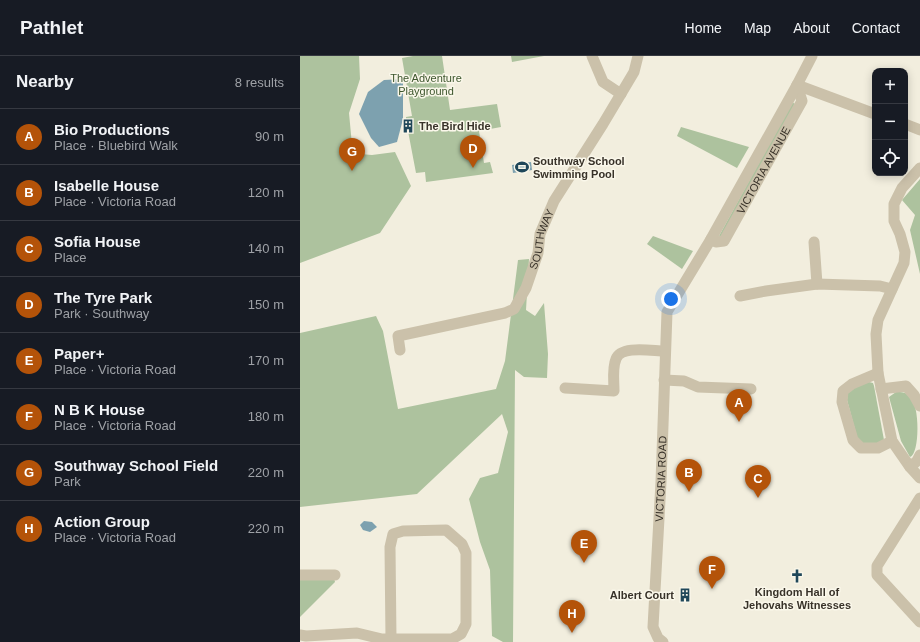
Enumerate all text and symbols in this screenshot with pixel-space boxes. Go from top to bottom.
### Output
text: Pathlet [20,17,83,38]
text: Home [685,20,722,36]
text: Map [744,20,771,36]
text: About [793,20,830,36]
text: Contact [852,20,900,36]
map controls [872,68,908,176]
button: + [872,68,908,104]
text: Nearby [16,72,74,91]
park label: The Adventure Playground [390,72,462,97]
text: 8 results [235,75,284,90]
button: − [872,104,908,140]
building icon: The Bird Hide [400,118,416,134]
place label: The Bird Hide [419,120,491,132]
text: Bio Productions [54,121,170,138]
street label: VICTORIA AVENUE [734,124,793,216]
text: A [24,129,34,144]
text: 90 m [255,129,284,144]
pin: D [460,135,486,168]
text: Place · Bluebird Walk [54,138,178,153]
pin: G [339,138,365,171]
button: locate [872,140,908,176]
place label: Southway School Swimming Pool [533,155,625,180]
sports icon: Southway School Swimming Pool [514,159,530,175]
text: Isabelle House [54,177,159,194]
text: B [24,185,34,200]
text: 120 m [248,185,284,200]
text: Place · Victoria Road [54,194,176,209]
street label: SOUTHWAY [527,207,556,271]
text: Sofia House [54,233,141,250]
text: C [24,241,34,256]
text: 140 m [248,241,284,256]
text: Place [54,250,87,265]
text: The Tyre Park [54,289,152,306]
your location [661,289,681,309]
text: D [24,297,34,312]
text: 150 m [248,297,284,312]
text: Park · Southway [54,306,149,321]
text: Paper+ [54,345,104,362]
text: E [25,353,33,368]
text: 170 m [248,353,284,368]
text: Place · Victoria Road [54,362,176,377]
pin: A [726,389,752,422]
text: N B K House [54,401,145,418]
text: F [25,409,33,424]
text: 180 m [248,409,284,424]
text: Place · Victoria Road [54,418,176,433]
street label: VICTORIA ROAD [653,435,669,522]
text: Southway School Field [54,457,218,474]
pin: B [676,459,702,492]
text: G [24,465,34,480]
text: 220 m [248,465,284,480]
pin: C [745,465,771,498]
text: Park [54,474,81,489]
text: Action Group [54,513,150,530]
text: H [24,521,34,536]
text: 220 m [248,521,284,536]
text: Place · Victoria Road [54,530,176,545]
pin: E [571,530,597,563]
pin: F [699,556,725,589]
church icon: Kingdom Hall of Jehovahs Witnesses [789,568,805,584]
place label: Kingdom Hall of Jehovahs Witnesses [743,586,851,611]
building icon: Albert Court [677,587,693,603]
place label: Albert Court [610,589,674,601]
pin: H [559,600,585,633]

